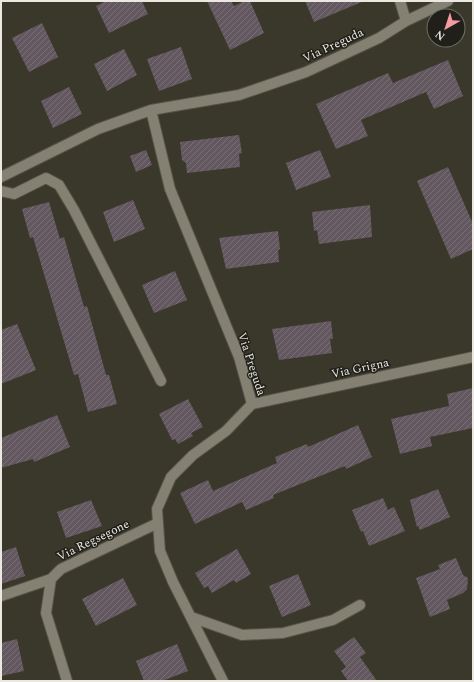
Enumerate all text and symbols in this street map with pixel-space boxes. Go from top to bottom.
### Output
north arrow [426,8,466,48]
street label: Via Preguda [300,23,367,68]
text: N [431,26,449,45]
street label: Via Preguda [232,330,271,398]
street label: Via Grigna [330,353,391,384]
street label: Via Regsegone [54,515,133,566]

